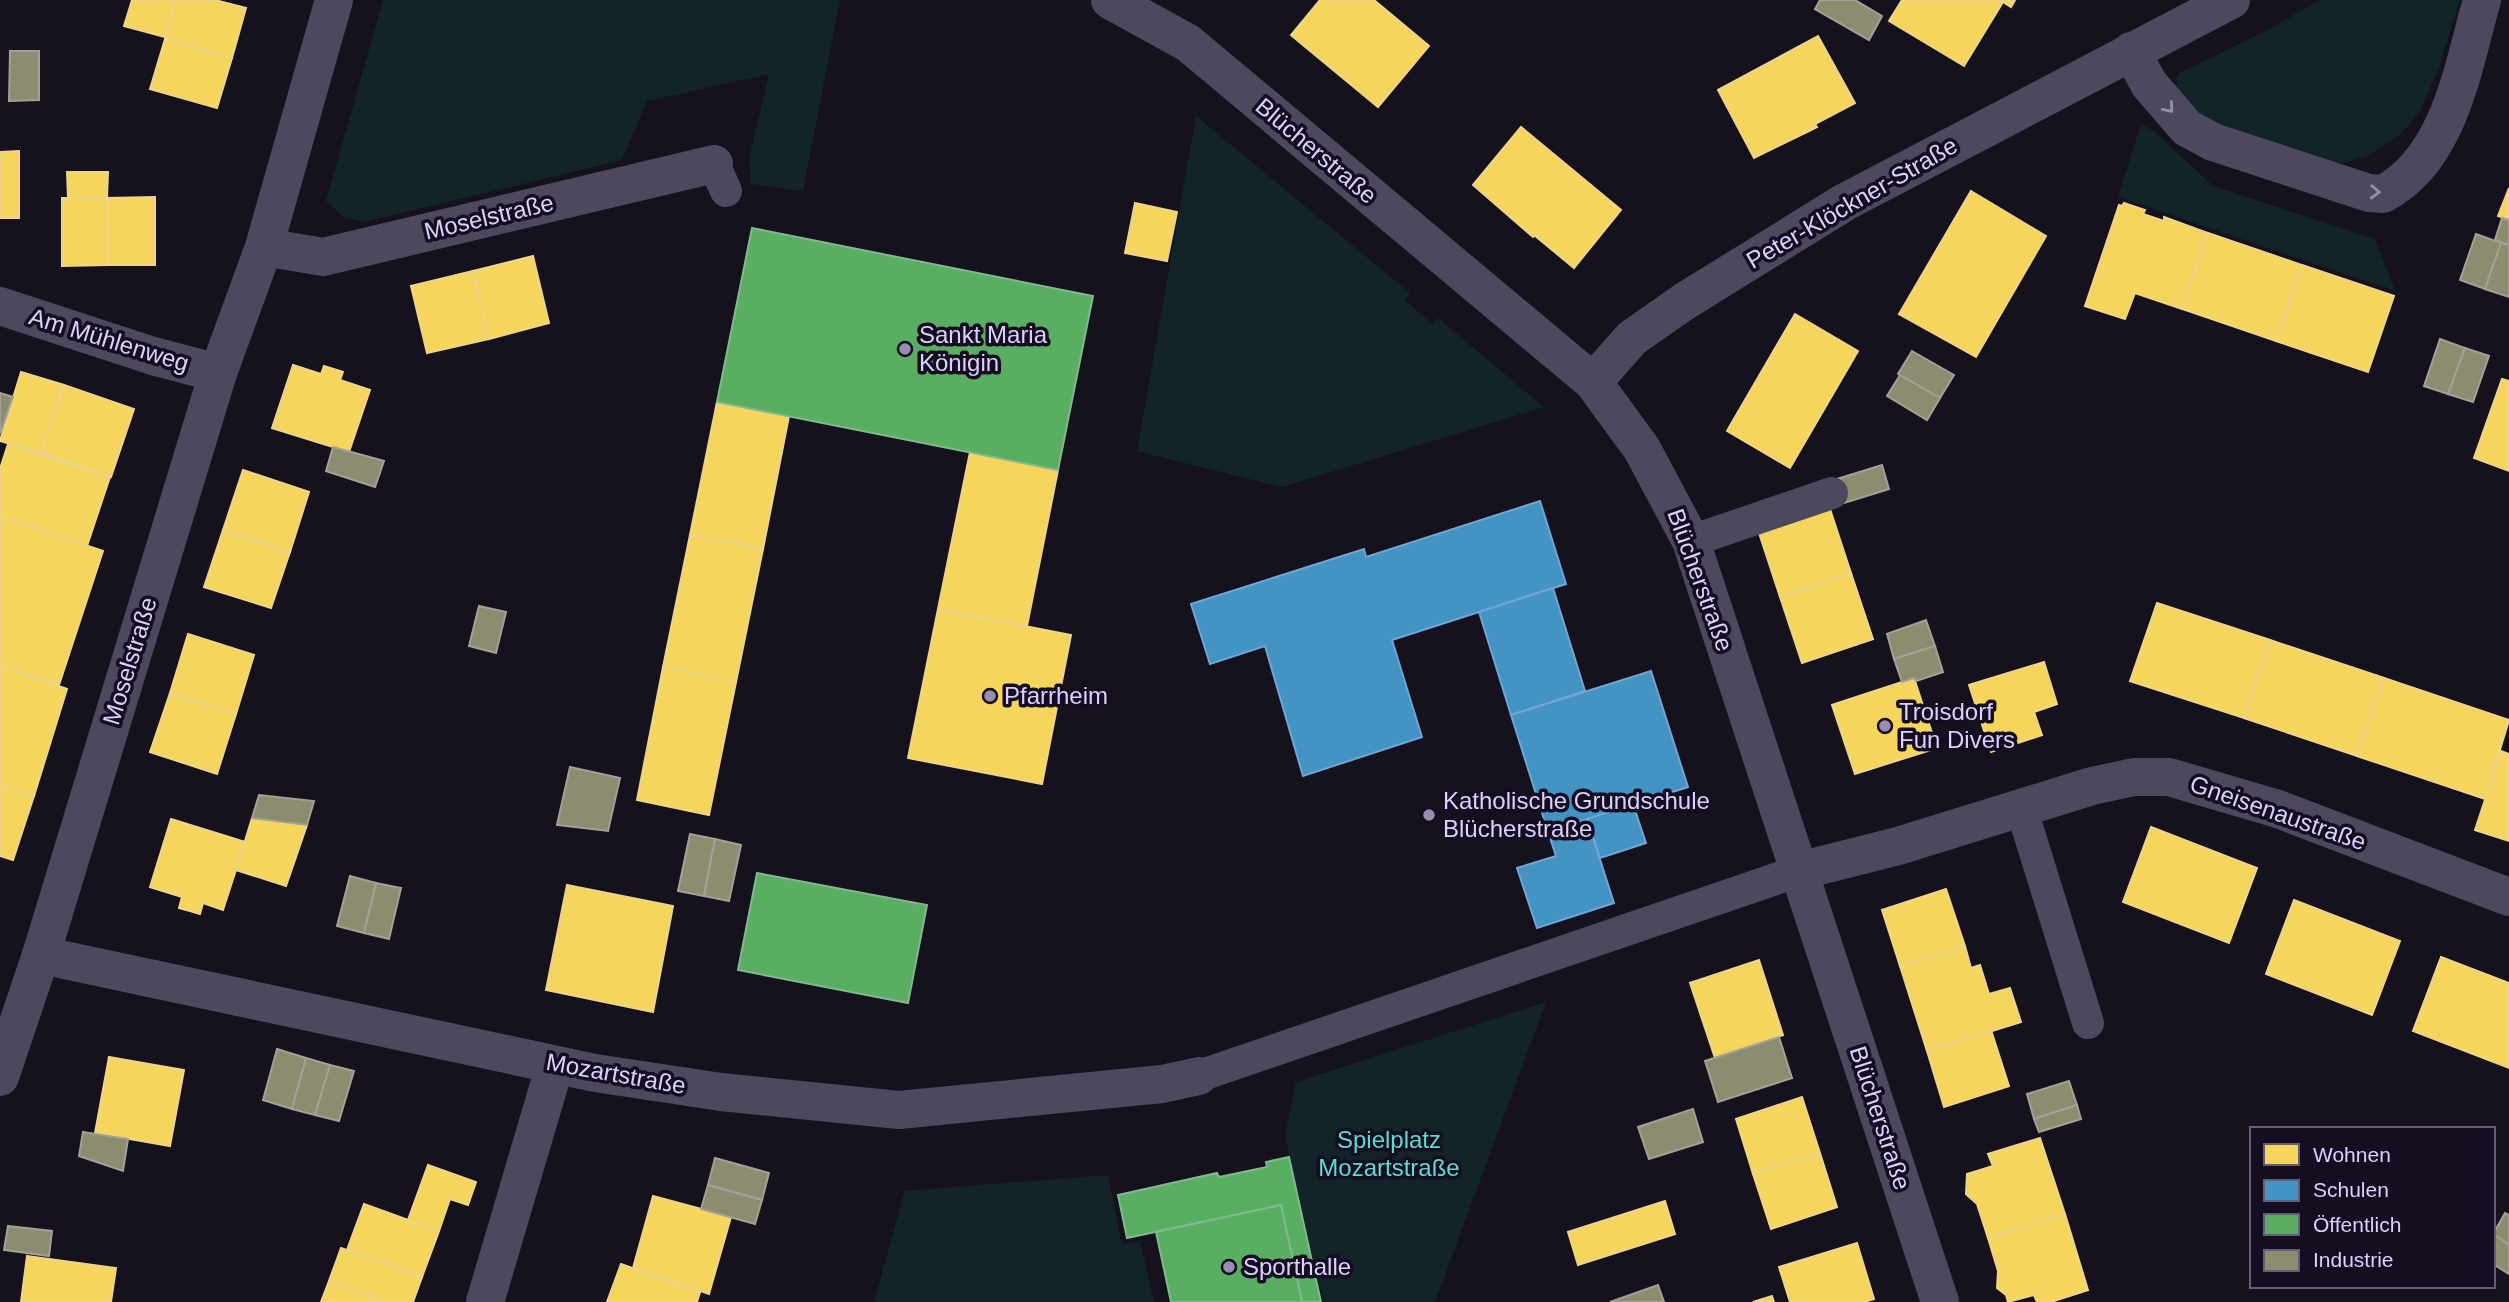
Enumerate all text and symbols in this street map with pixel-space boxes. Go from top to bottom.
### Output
street label: Blücherstraße [1250,92,1382,209]
one-way arrow [2161,99,2173,112]
street label: Peter-Klöckner-Straße [1742,131,1962,274]
one-way arrow [2370,184,2381,199]
street label: Moselstraße [422,189,556,245]
street label: Am Mühlenweg [26,302,192,377]
place label: Sankt Maria Königin [919,321,1048,376]
marker: Sankt Maria Königin [897,341,913,357]
street label: Blücherstraße [1662,505,1739,655]
street label: Moselstraße [97,594,162,728]
place label: Pfarrheim [1004,682,1108,709]
marker: Pfarrheim [982,688,998,704]
place label: Troisdorf Fun Divers [1899,698,2015,753]
marker: Troisdorf Fun Divers [1877,718,1893,734]
street label: Gneisenaustraße [2187,770,2370,855]
place label: Katholische Grundschule Blücherstraße [1443,787,1710,842]
marker: Katholische Grundschule Blücherstraße [1421,807,1437,823]
street label: Blücherstraße [1845,1043,1916,1193]
street label: Mozartstraße [544,1048,688,1099]
park label: Spielplatz Mozartstraße [1318,1126,1460,1181]
legend [2250,1127,2495,1288]
text: Wohnen [2313,1143,2391,1166]
text: Schulen [2313,1178,2389,1201]
text: Öffentlich [2313,1213,2401,1236]
text: Industrie [2313,1248,2394,1271]
place label: Sporthalle [1243,1253,1351,1280]
marker: Sporthalle [1221,1259,1237,1275]

